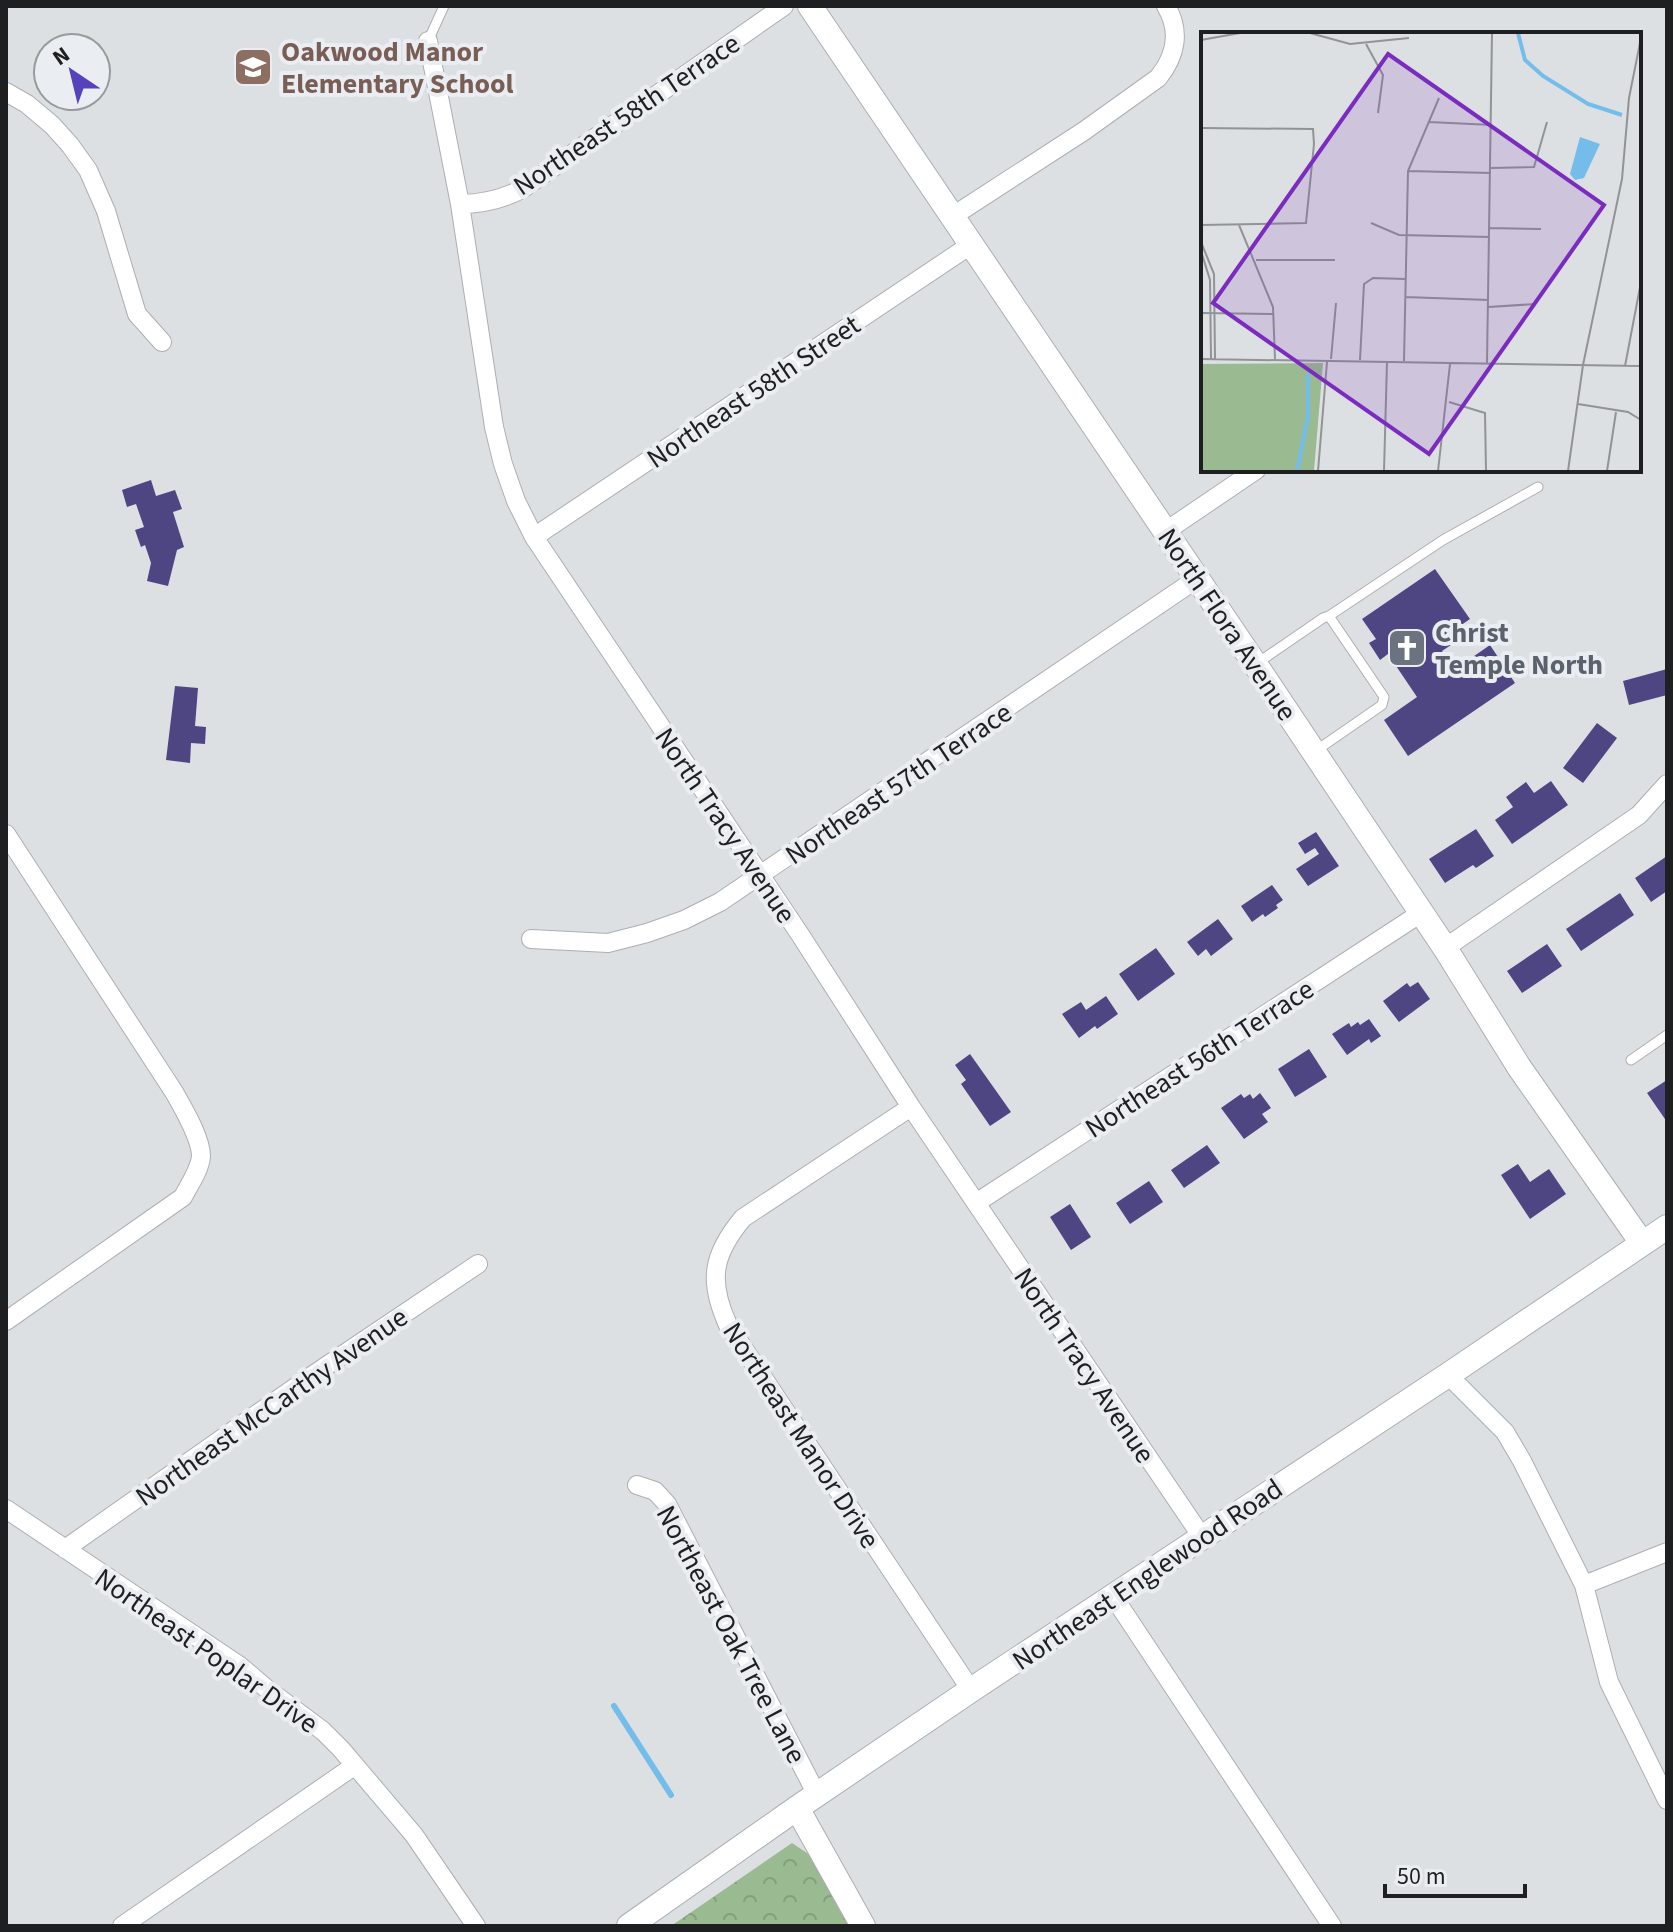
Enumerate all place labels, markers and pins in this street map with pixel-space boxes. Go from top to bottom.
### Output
place label: Oakwood Manor Elementary School [281,32,514,104]
school or university icon: Oakwood Manor Elementary School [232,46,274,88]
place label: Christ Temple North [1435,613,1603,685]
church icon: Christ Temple North [1386,627,1428,669]

